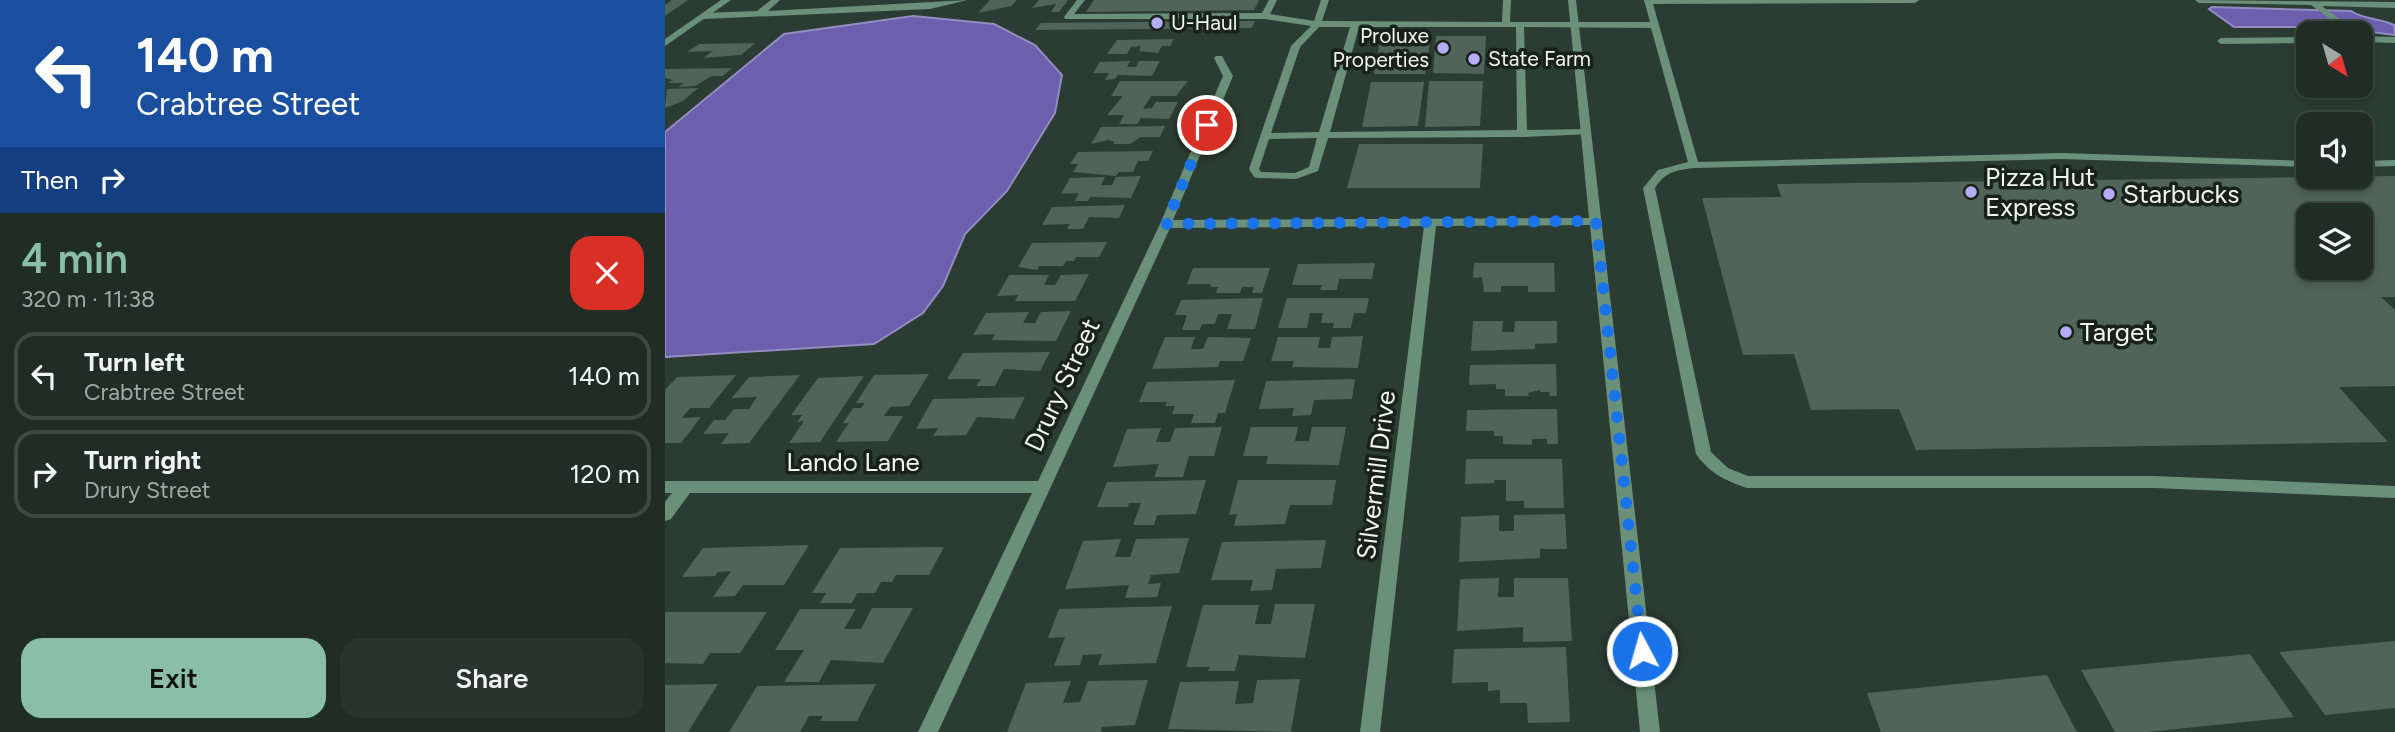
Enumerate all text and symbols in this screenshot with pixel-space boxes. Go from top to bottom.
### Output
place label: U-Haul [1171,10,1237,35]
marker: U-Haul [1149,15,1165,31]
north arrow [2296,21,2373,98]
map controls [2296,21,2373,280]
place label: Proluxe Properties [1333,23,1429,72]
text: 140 m [136,25,274,84]
icon: left [21,28,112,119]
marker: Proluxe Properties [1435,40,1451,56]
place label: State Farm [1488,46,1591,71]
marker: State Farm [1466,51,1482,67]
text: Crabtree Street [136,85,360,123]
pin [1177,95,1237,155]
icon: arrive [1188,106,1226,144]
button: sound [2296,112,2373,189]
icon: right [93,161,131,199]
place label: Pizza Hut Express [1985,161,2095,223]
text: Then [21,164,79,196]
place label: Starbucks [2123,178,2239,210]
marker: Pizza Hut Express [1963,184,1979,200]
marker: Starbucks [2101,186,2117,202]
button: layers [2296,203,2373,280]
text: 4 min [21,233,128,284]
button: close [570,236,644,310]
text: 320 m · 11:38 [21,285,155,313]
street label: Drury Street [1017,313,1107,457]
place label: Target [2080,316,2154,348]
marker: Target [2058,324,2074,340]
text: Turn left [84,346,185,378]
icon: left [25,357,63,395]
text: 140 m [568,360,640,392]
text: Crabtree Street [84,378,245,406]
street label: Silvermill Drive [1350,389,1402,561]
text: Turn right [84,444,201,476]
street label: Lando Lane [786,446,920,478]
icon: right [25,455,63,493]
text: 120 m [570,458,640,490]
text: Drury Street [84,476,210,504]
position arrow [1605,614,1679,688]
button: Exit [21,638,326,718]
button: Share [340,638,644,718]

